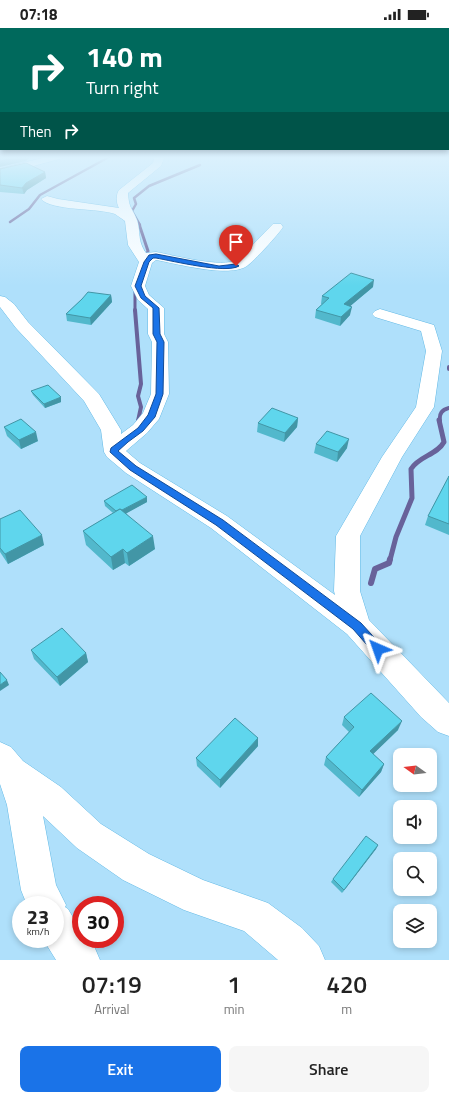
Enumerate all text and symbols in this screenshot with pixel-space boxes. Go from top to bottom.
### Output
text: 07:18 [20,3,57,26]
text: 140 m [86,35,163,78]
icon: right [20,44,72,96]
text: Turn right [86,74,159,101]
text: Then [20,120,52,143]
icon: right [60,120,82,142]
pin [219,225,253,266]
icon: arrive [225,231,247,253]
position arrow [357,628,399,670]
north arrow [393,748,437,792]
map controls [393,748,437,948]
button: sound [393,800,437,844]
button: search [393,852,437,896]
speed limit sign: 30 [72,896,124,948]
text: 23 [27,901,49,932]
button: layers [393,904,437,948]
text: km/h [27,924,49,939]
text: 07:19 [82,966,142,1002]
text: 1 [227,966,241,1002]
text: 420 [327,966,367,1002]
text: Arrival [94,999,129,1019]
text: min [224,999,244,1019]
text: m [341,999,352,1019]
button: Exit [20,1046,221,1092]
button: Share [229,1046,429,1092]

